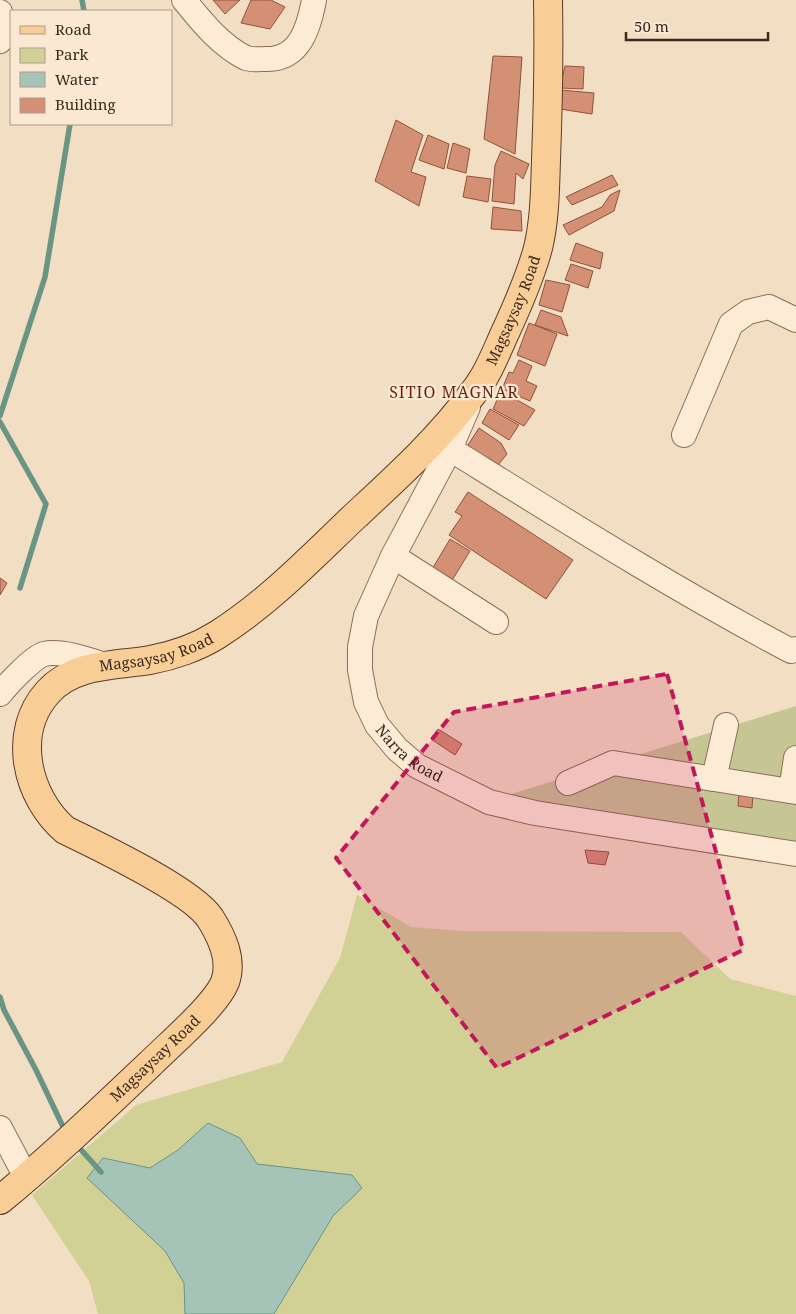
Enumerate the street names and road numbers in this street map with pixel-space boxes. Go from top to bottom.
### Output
street label: Magsaysay Road [481,253,544,368]
street label: Magsaysay Road [98,628,217,675]
street label: Narra Road [372,720,446,786]
street label: Magsaysay Road [105,1010,204,1106]

